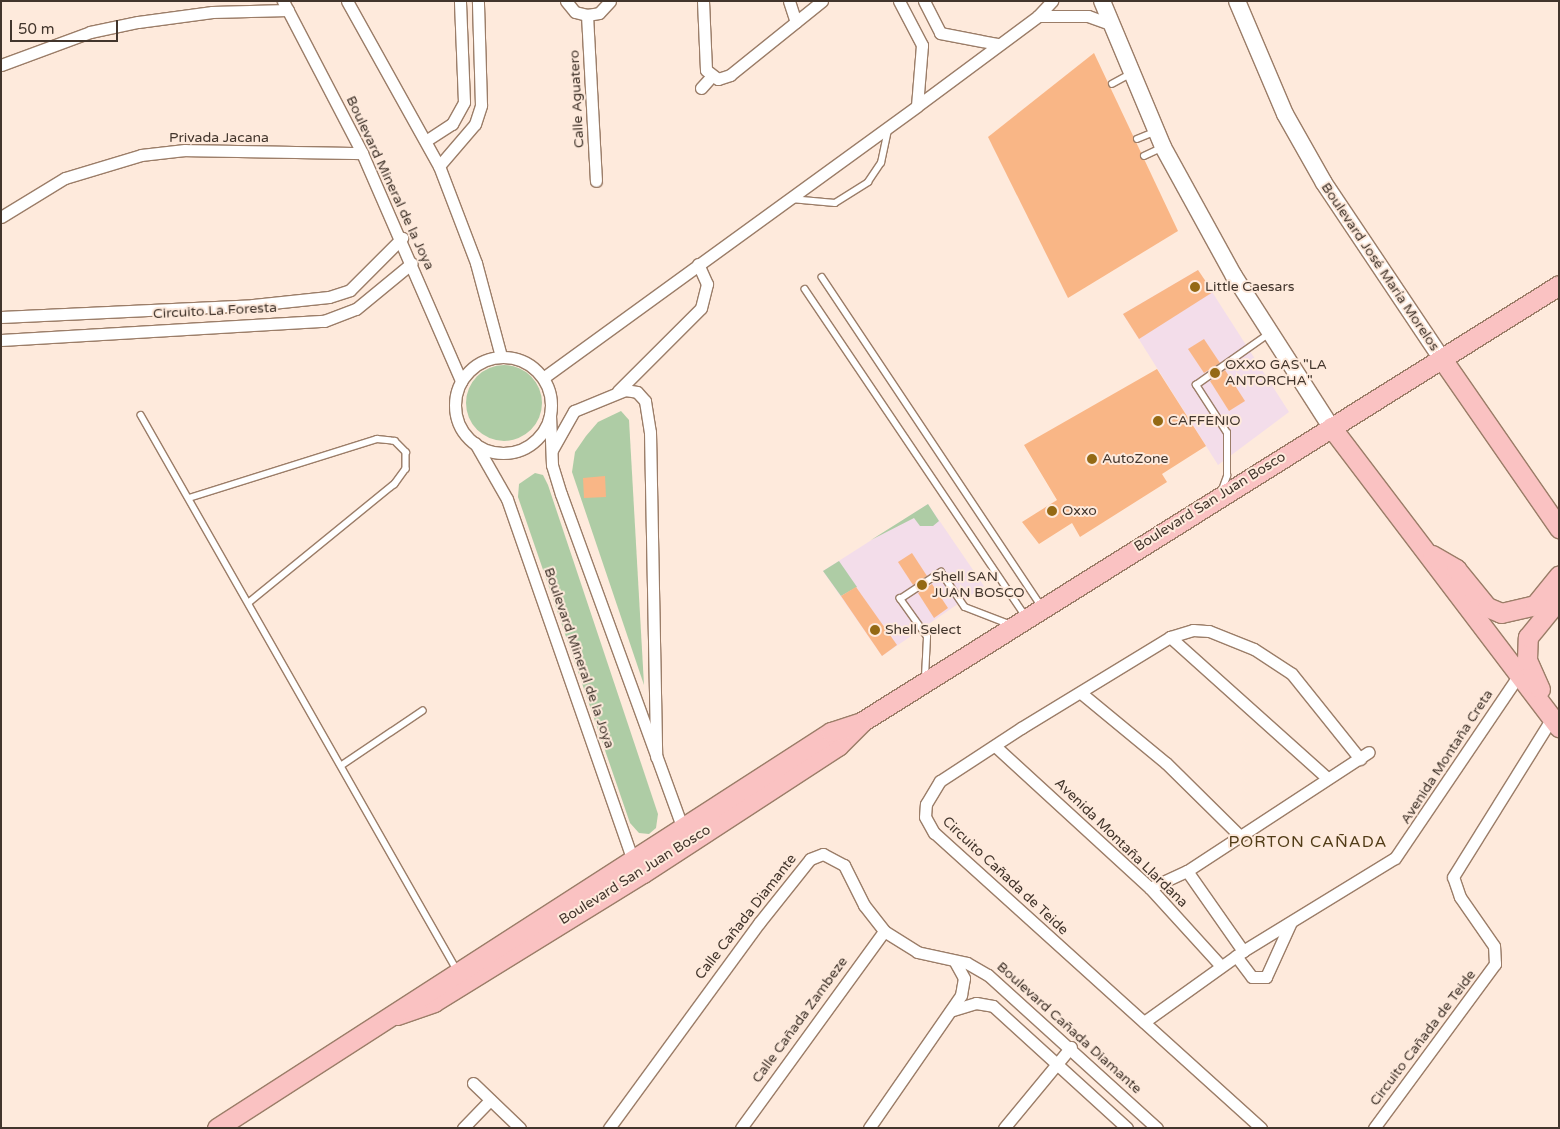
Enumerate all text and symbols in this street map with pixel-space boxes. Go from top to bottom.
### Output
scale bar [12,10,120,42]
text: 50 m [18,20,55,38]
street label: Calle Aguatero [566,49,588,149]
street label: Boulevard Mineral de la Joya [342,93,438,273]
street label: Privada Jacana [169,130,269,146]
street label: Boulevard José María Morelos [1317,180,1443,354]
place label: Little Caesars [1205,279,1294,295]
marker: Little Caesars [1189,281,1201,293]
street label: Circuito La Foresta [153,299,277,323]
place label: OXXO GAS "LA ANTORCHA" [1225,357,1327,390]
marker: OXXO GAS "LA ANTORCHA" [1209,367,1221,379]
place label: CAFFENIO [1168,413,1241,429]
marker: CAFFENIO [1152,415,1164,427]
street label: Boulevard San Juan Bosco [1131,448,1289,556]
place label: AutoZone [1102,451,1168,467]
marker: AutoZone [1086,453,1098,465]
place label: Oxxo [1062,503,1097,519]
marker: Oxxo [1046,505,1058,517]
street label: Boulevard Mineral de la Joya [540,565,618,751]
place label: Shell SAN JUAN BOSCO [932,569,1025,602]
marker: Shell SAN JUAN BOSCO [916,579,928,591]
place label: Shell Select [885,622,961,638]
marker: Shell Select [869,624,881,636]
street label: Avenida Montaña Creta [1397,687,1497,827]
street label: Avenida Montaña Llardana [1051,775,1191,911]
street label: Circuito Cañada de Teide [939,813,1071,939]
street label: Boulevard San Juan Bosco [556,821,714,929]
district label: PORTON CAÑADA [1227,832,1389,852]
street label: Calle Cañada Diamante [692,851,800,983]
street label: Calle Cañada Zambeze [749,954,851,1086]
street label: Boulevard Cañada Diamante [993,958,1145,1098]
street label: Circuito Cañada de Teide [1366,967,1480,1109]

